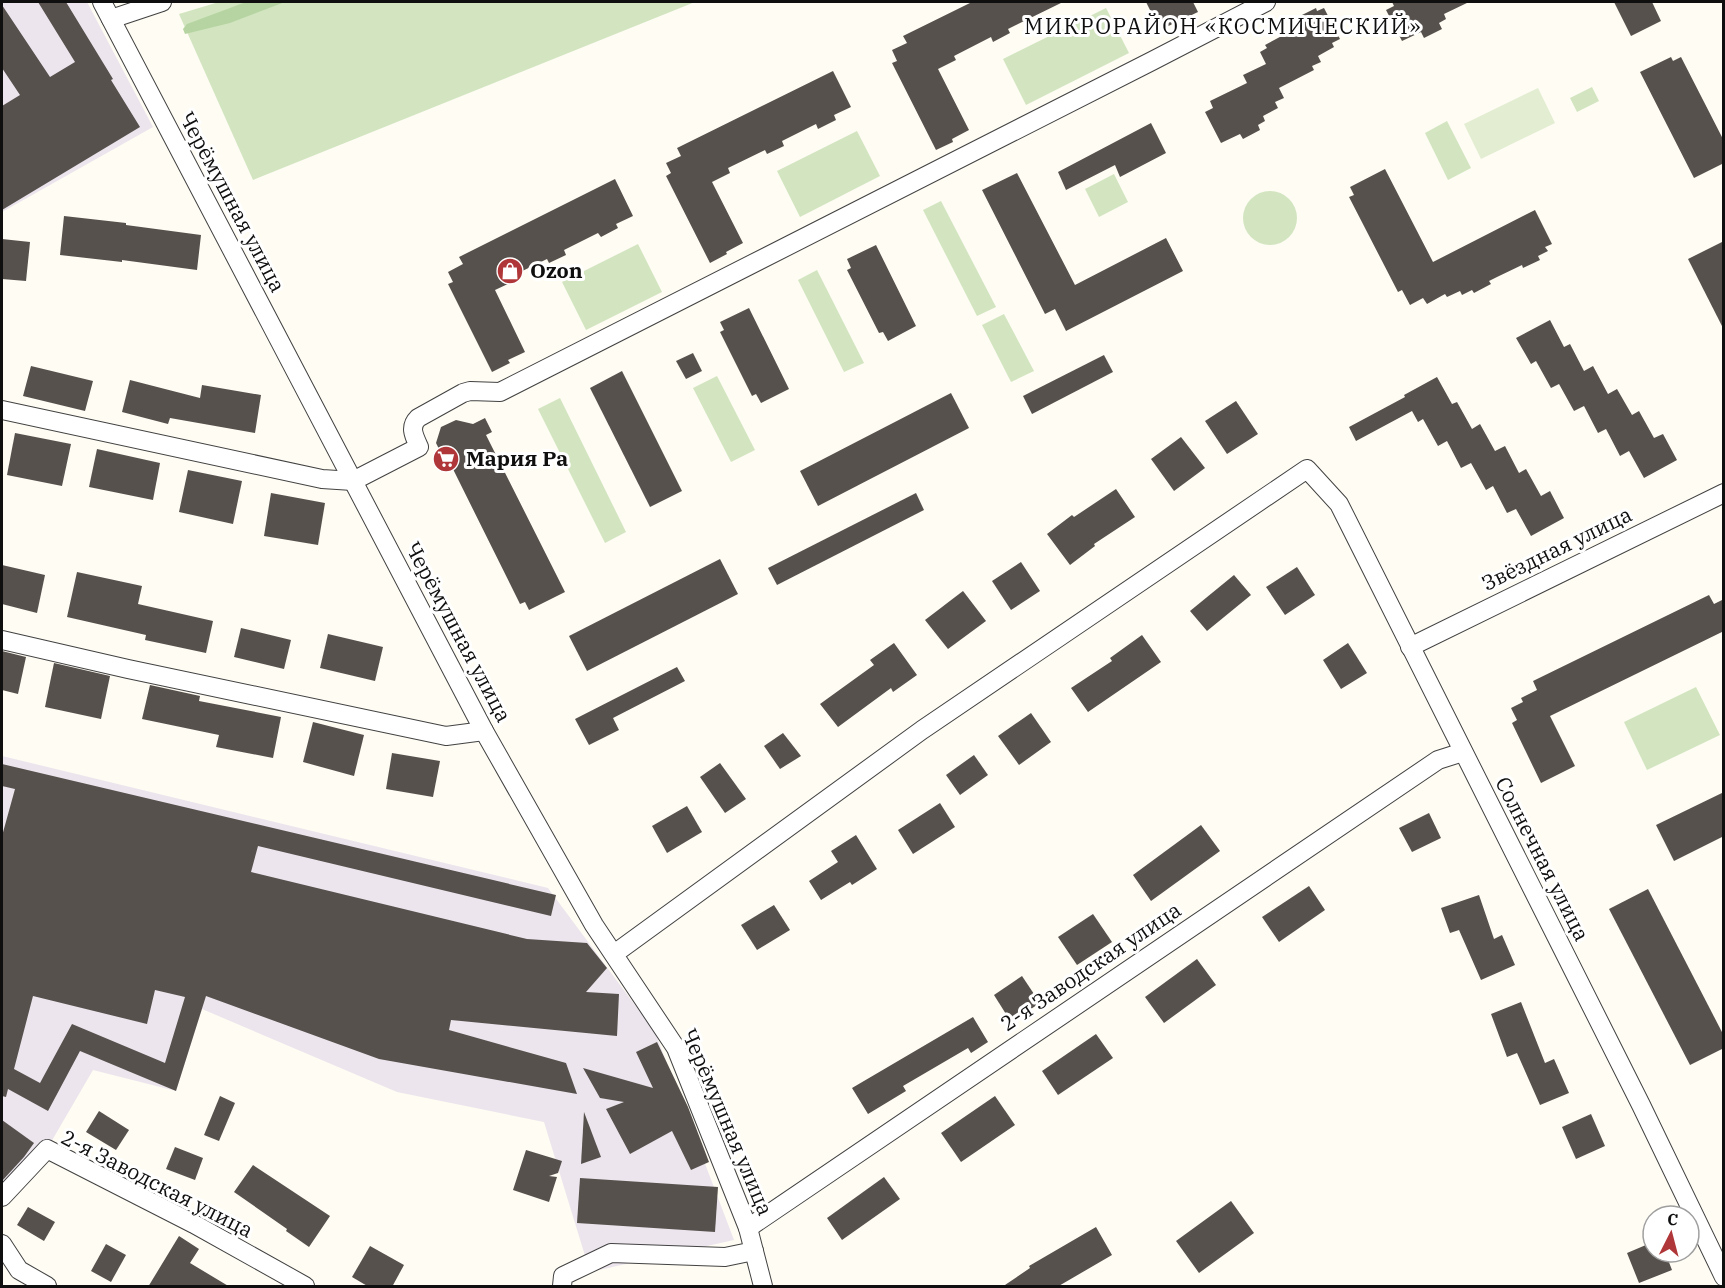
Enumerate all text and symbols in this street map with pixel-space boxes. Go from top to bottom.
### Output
district label: МИКРОРАЙОН «КОСМИЧЕСКИЙ» [1024,11,1422,40]
street label: Черёмушная улица [173,106,292,297]
shop icon: Ozon [495,256,525,286]
place label: Ozon [530,256,583,284]
supermarket icon: Мария Ра [431,444,461,474]
place label: Мария Ра [466,444,568,472]
street label: Звёздная улица [1477,500,1636,597]
street label: Черёмушная улица [399,536,518,727]
street label: Солнечная улица [1489,772,1596,945]
street label: 2-я Заводская улица [995,895,1186,1037]
street label: Черёмушная улица [676,1024,780,1219]
street label: 2-я Заводская улица [57,1123,258,1244]
north arrow [1641,1204,1701,1264]
text: С [1666,1209,1679,1230]

